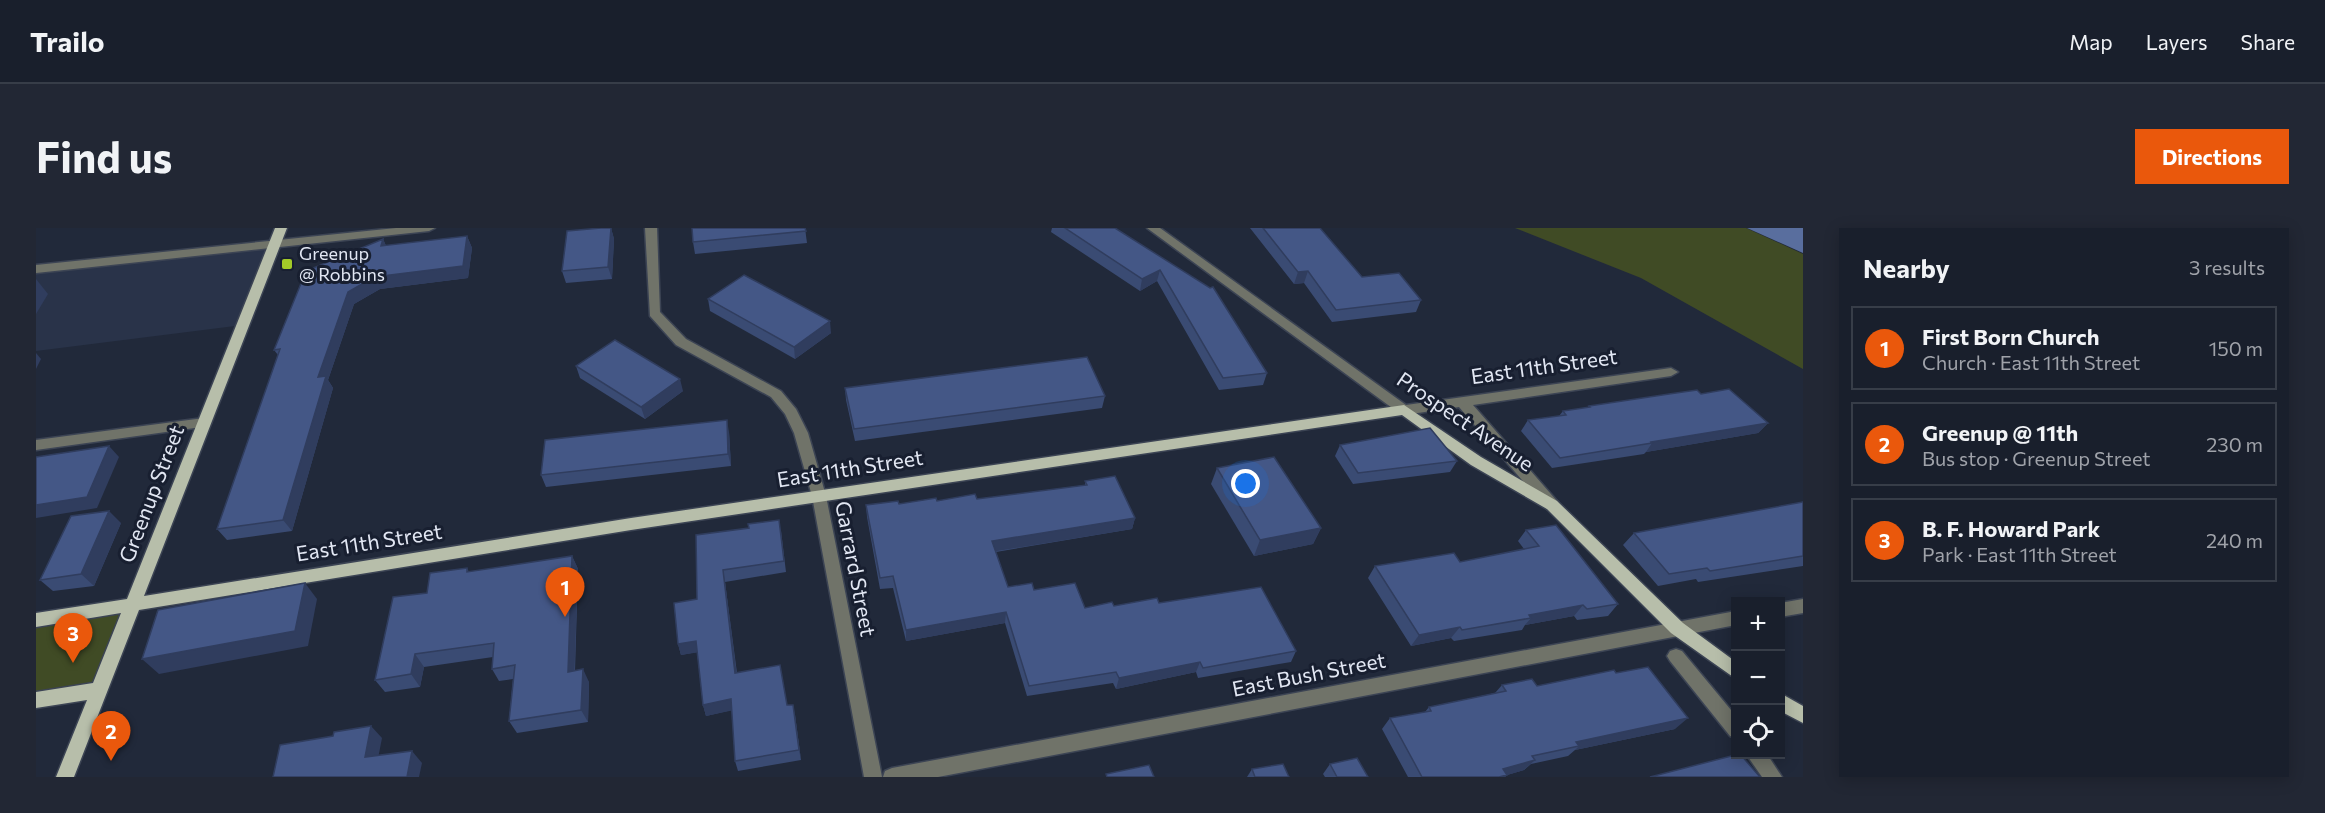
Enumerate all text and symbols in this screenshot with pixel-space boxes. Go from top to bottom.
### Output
text: Trailo [30,24,105,58]
text: Map [2069,29,2113,54]
text: Layers [2146,29,2208,54]
text: Share [2241,29,2295,54]
button: Directions [2135,129,2289,184]
text: Find us [36,130,172,182]
place label: Greenup @ Robbins [299,242,385,285]
text: Nearby [1863,252,1950,283]
text: 3 results [2189,255,2265,279]
marker: Greenup @ Robbins [280,257,294,271]
text: First Born Church [1922,323,2099,350]
text: 1 [1880,336,1889,360]
text: 150 m [2209,336,2263,360]
street label: East 11th Street [1469,343,1619,388]
text: Church · East 11th Street [1922,350,2140,374]
street label: Prospect Avenue [1393,366,1539,476]
text: Greenup @ 11th [1922,419,2078,446]
street label: Greenup Street [113,421,188,566]
text: 2 [1879,432,1890,456]
text: 230 m [2206,432,2263,456]
street label: East 11th Street [775,444,925,491]
text: Bus stop · Greenup Street [1922,446,2151,470]
your location [1231,469,1260,498]
street label: Garrard Street [831,499,882,639]
text: B. F. Howard Park [1922,515,2100,542]
street label: East 11th Street [294,518,444,565]
text: 3 [1879,528,1890,552]
text: 240 m [2206,528,2263,552]
text: Park · East 11th Street [1922,542,2117,566]
pin: 1 [546,568,584,617]
map controls [1731,597,1785,759]
button: + [1731,597,1785,651]
pin: 3 [54,614,93,663]
street label: East Bush Street [1230,646,1388,701]
button: − [1731,651,1785,705]
button: locate [1731,705,1785,759]
pin: 2 [92,712,130,761]

